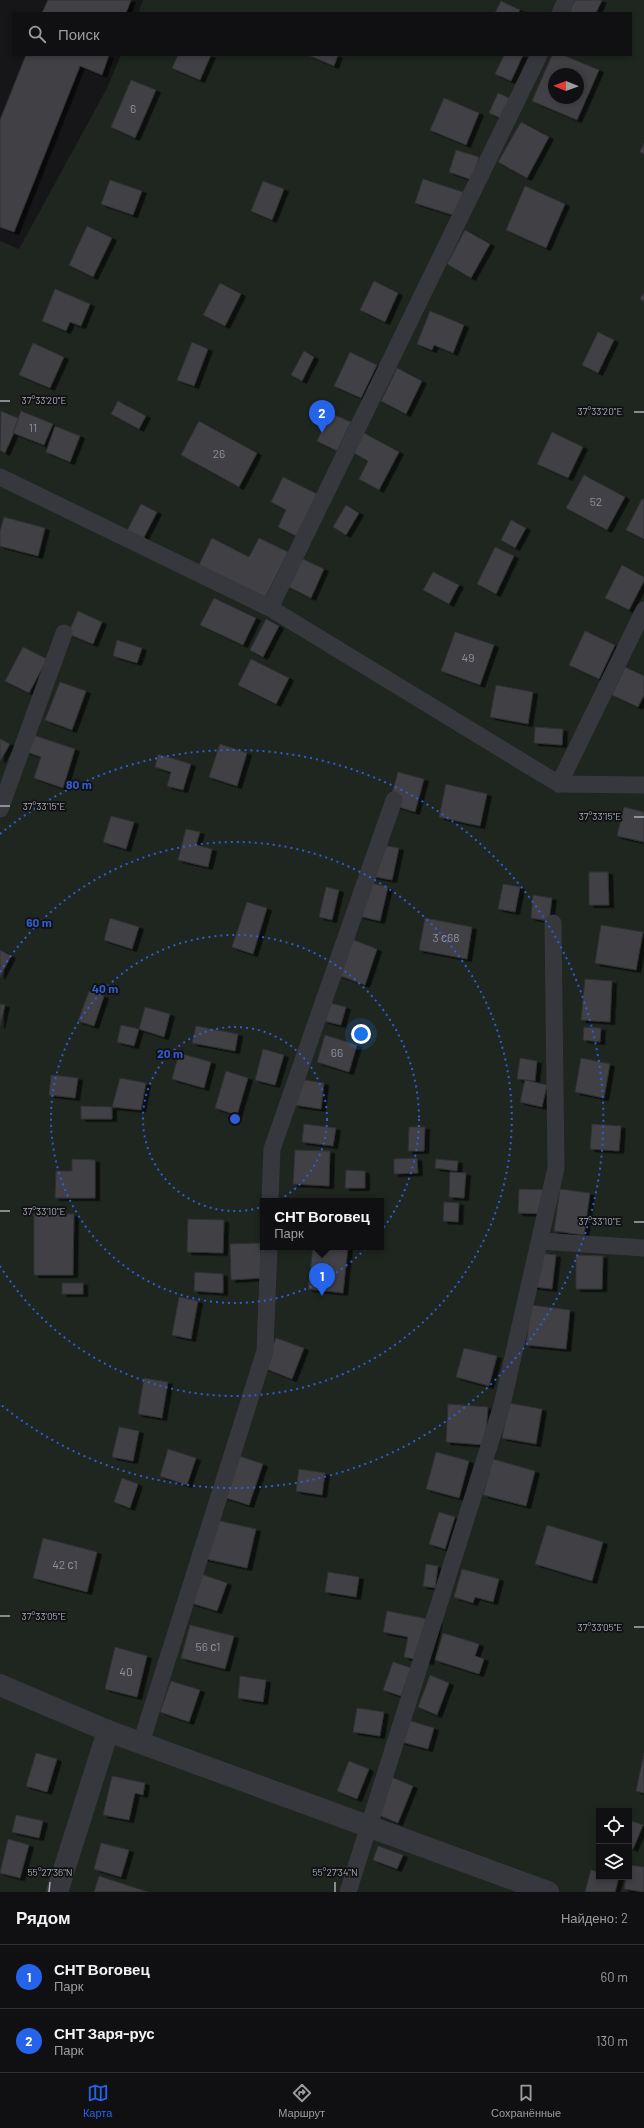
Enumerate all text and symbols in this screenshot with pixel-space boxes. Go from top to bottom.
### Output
search box [12,12,632,56]
icon: search [26,23,48,45]
text: Поиск [58,25,100,43]
north arrow [548,68,584,104]
house number: 6 [130,101,136,115]
text: 37°33'20"E [22,394,67,406]
pin: 2 [309,400,335,433]
text: 37°33'20"E [578,405,623,417]
house number: 11 [29,420,37,434]
house number: 26 [213,446,225,460]
house number: 52 [590,494,602,508]
house number: 49 [462,650,474,664]
text: 80 m [66,777,92,791]
text: 37°33'15"E [23,800,65,812]
text: 37°33'15"E [579,810,621,822]
text: 60 m [26,915,52,929]
house number: 3 с68 [432,930,460,944]
text: 40 m [92,981,118,995]
your location [351,1024,371,1044]
house number: 66 [331,1045,343,1059]
text: 20 m [157,1046,183,1060]
centre of rings [228,1112,242,1126]
popup [260,1198,384,1250]
text: 37°33'10"E [22,1205,66,1217]
text: СНТ Воговец [274,1207,370,1225]
text: 37°33'10"E [578,1215,622,1227]
text: Парк [274,1225,304,1241]
pin: 1 [309,1263,335,1296]
house number: 42 с1 [52,1557,78,1571]
text: 37°33'05"E [22,1610,66,1622]
text: 37°33'05"E [578,1621,622,1633]
house number: 56 с1 [196,1639,220,1653]
house number: 40 [119,1664,133,1678]
map controls [596,1808,632,1880]
button: locate [596,1808,632,1844]
button: layers [596,1844,632,1880]
text: 55°27'36"N [27,1866,73,1878]
text: 55°27'34"N [312,1866,358,1878]
text: Рядом [16,1907,71,1927]
text: Найдено: 2 [561,1910,628,1926]
text: СНТ Воговец [54,1960,150,1978]
text: 1 [27,1969,31,1985]
text: 60 m [601,1969,628,1985]
text: Парк [54,1978,84,1994]
text: СНТ Заря-рус [54,2024,155,2042]
text: 2 [25,2033,33,2049]
text: 130 m [596,2033,628,2049]
text: Парк [54,2042,84,2058]
tab: Карта [83,2082,112,2119]
tab: Маршрут [278,2082,325,2119]
tab: Сохранённые [491,2082,561,2119]

